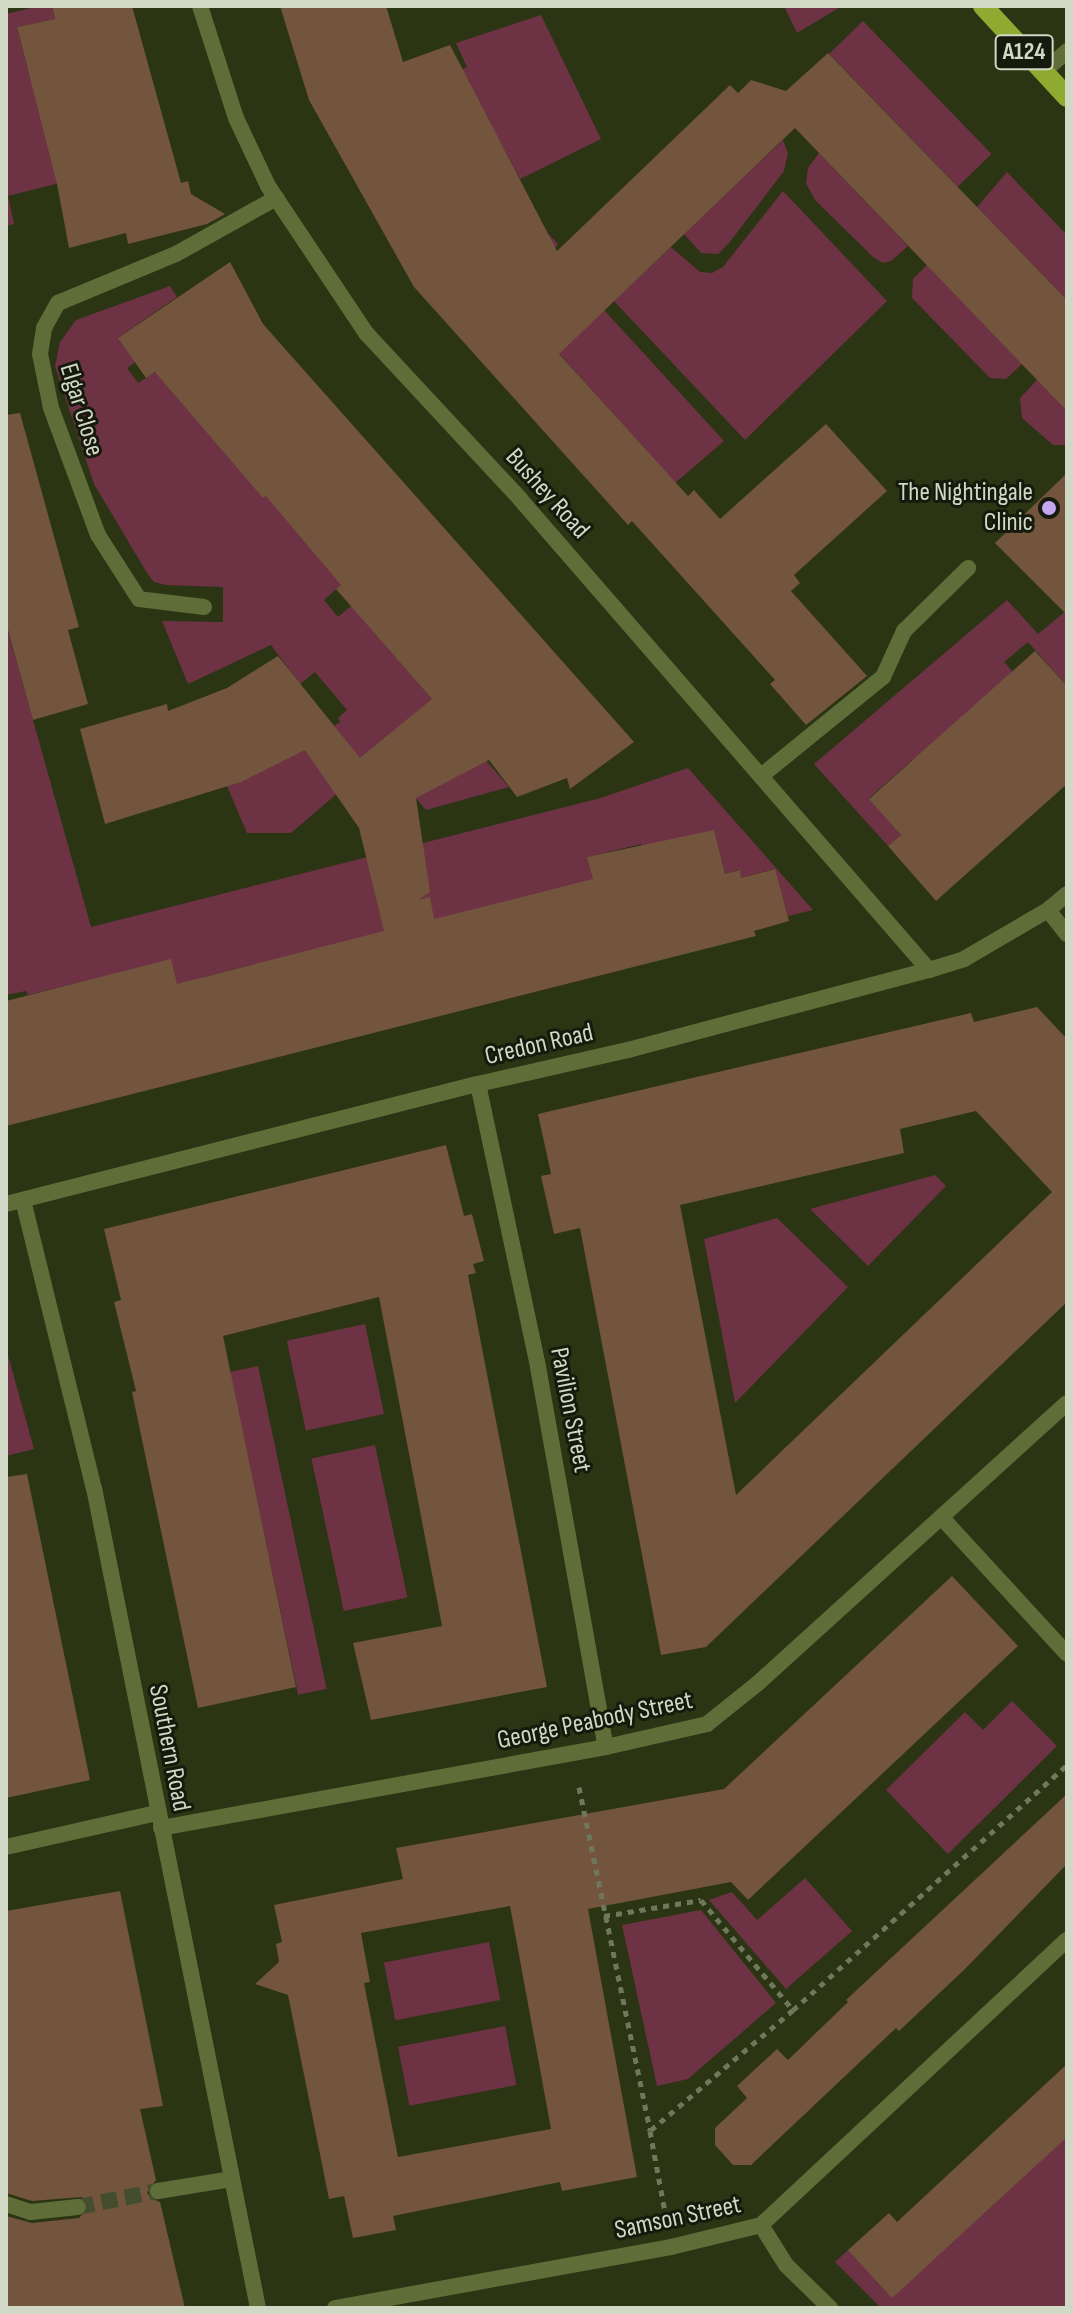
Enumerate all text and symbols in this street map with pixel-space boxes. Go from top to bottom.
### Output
road number: A124 [994,32,1054,72]
street label: Elgar Close [52,360,110,460]
street label: Bushey Road [498,442,596,546]
place label: The Nightingale Clinic [898,477,1033,538]
marker: The Nightingale Clinic [1040,499,1058,517]
street label: Credon Road [482,1017,596,1073]
street label: Pavilion Street [543,1345,597,1475]
street label: Southern Road [141,1682,197,1814]
street label: George Peabody Street [495,1685,695,1757]
street label: Samson Street [612,2189,744,2247]

